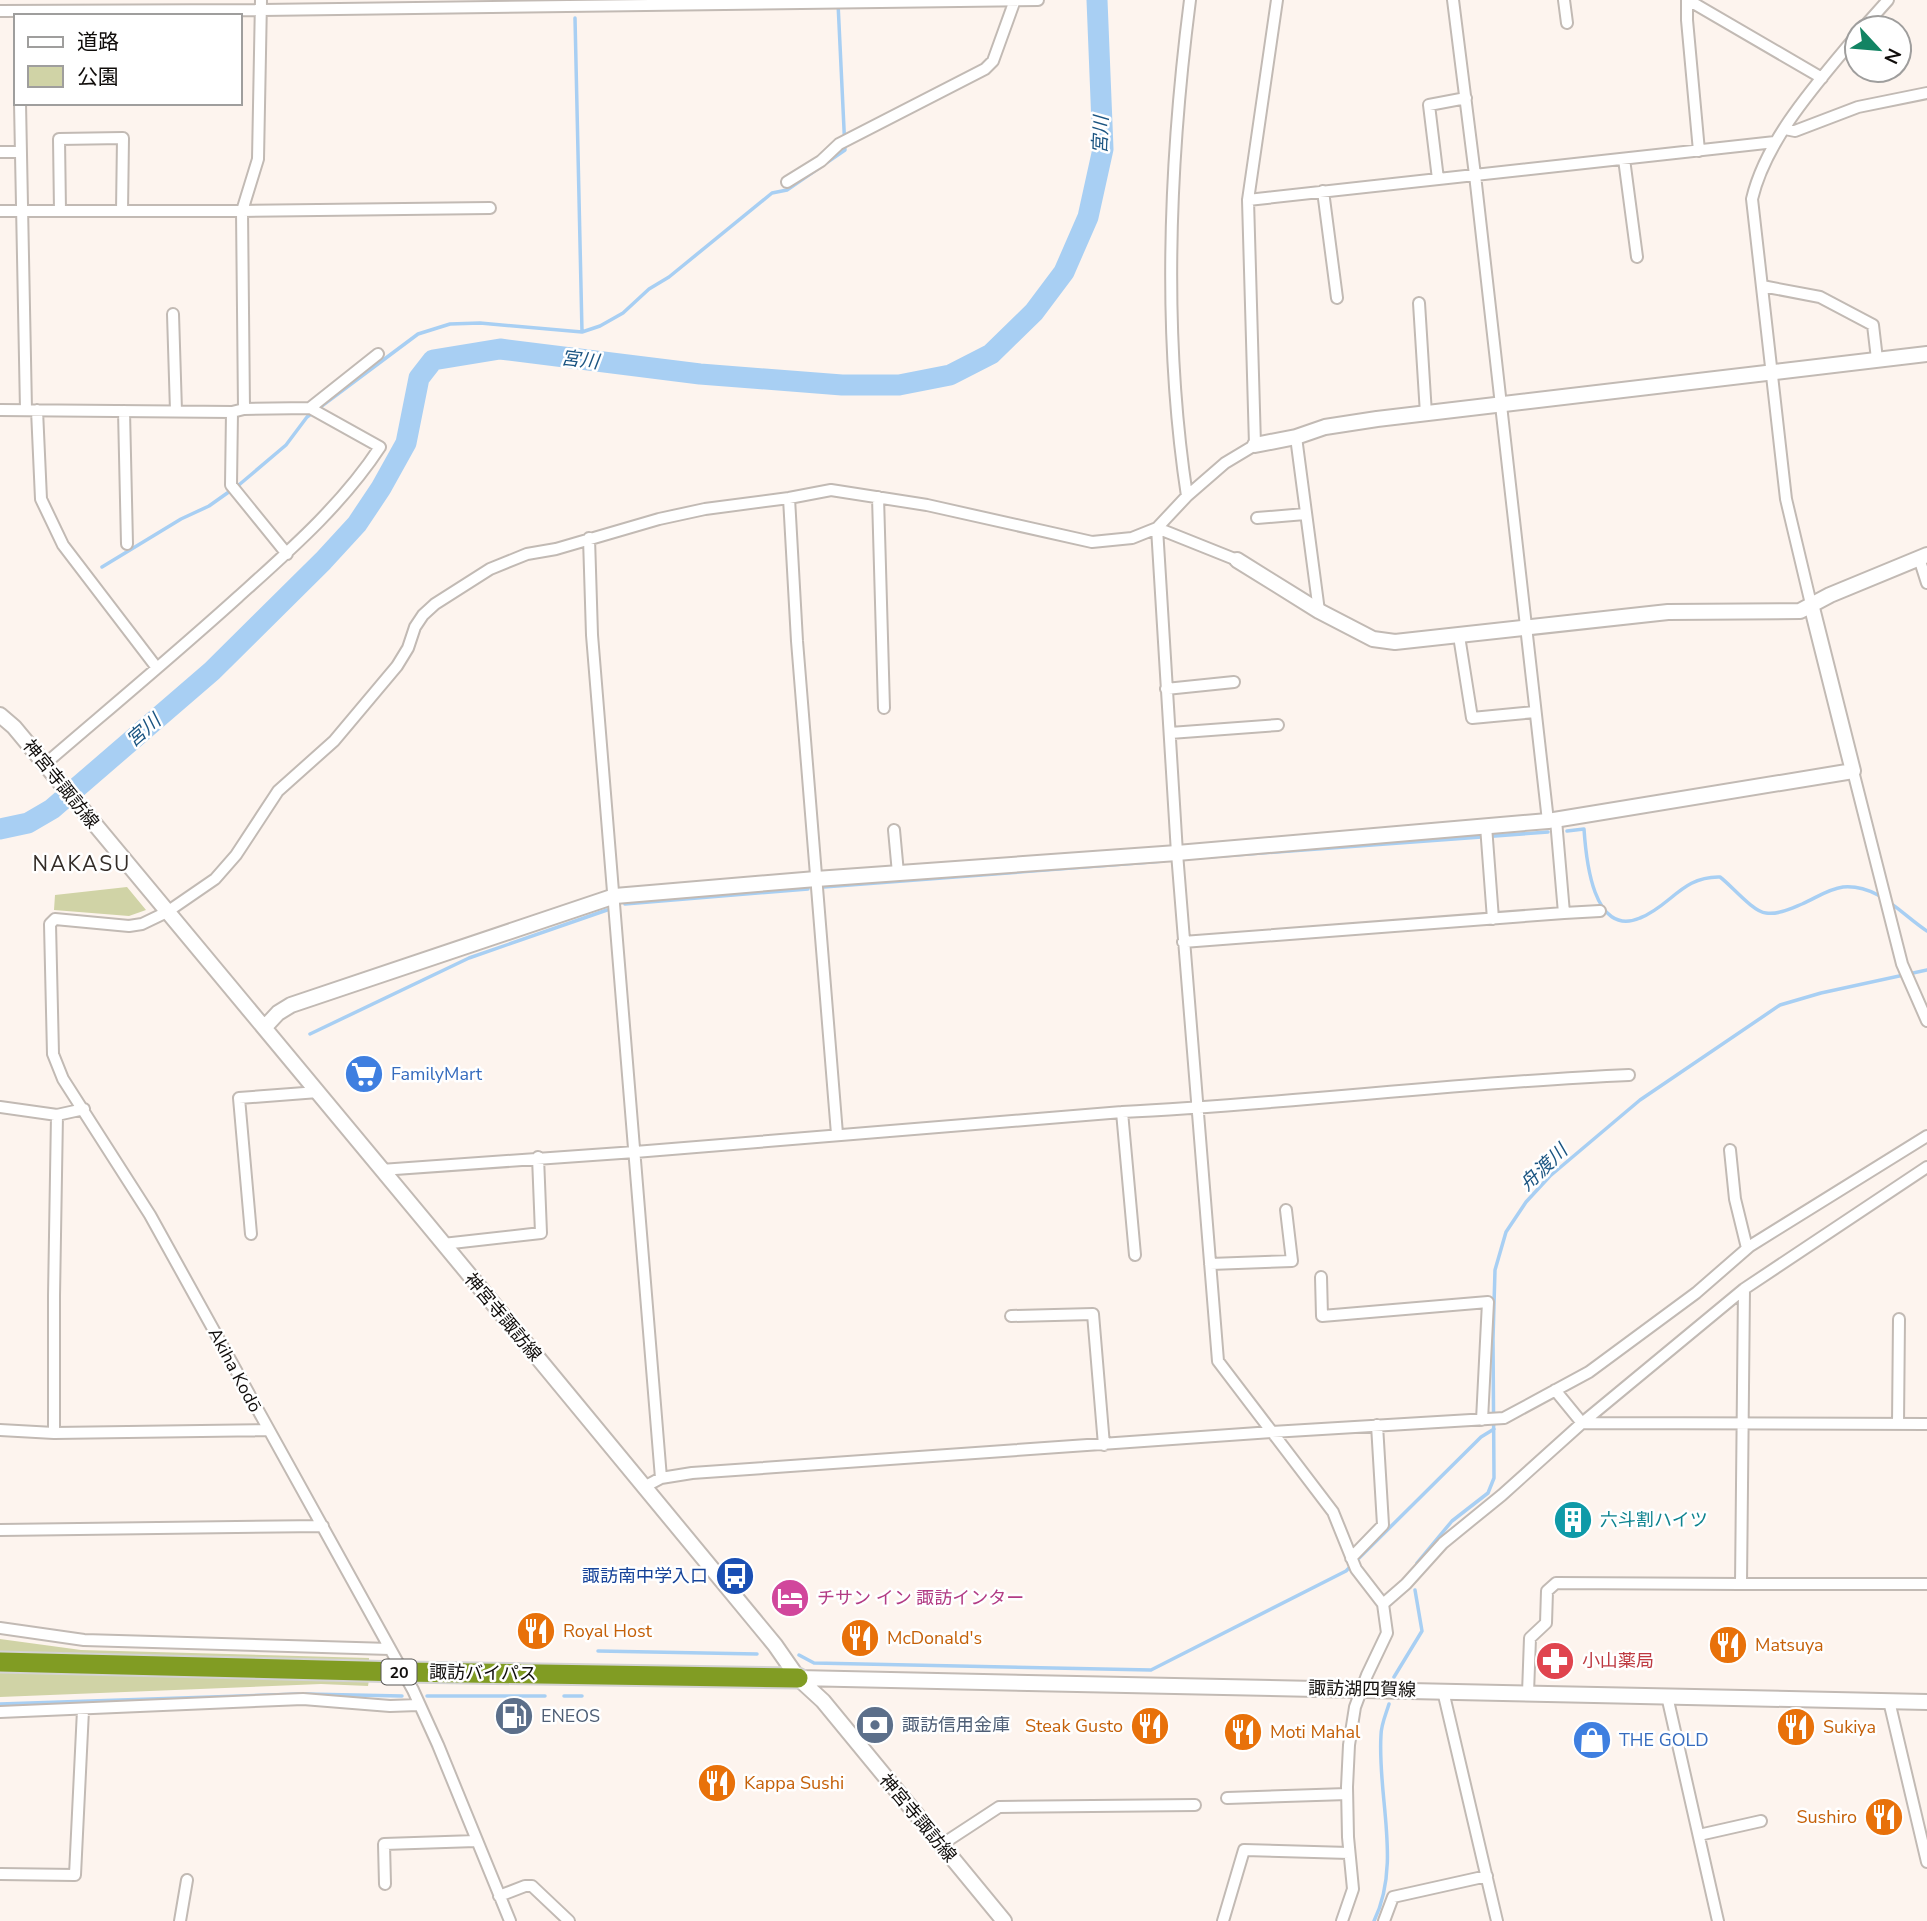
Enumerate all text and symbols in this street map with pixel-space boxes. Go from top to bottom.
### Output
legend [14,14,242,105]
north arrow [1843,14,1913,84]
text: 道路 [77,28,119,56]
text: N [1878,44,1907,68]
text: 公園 [77,63,119,91]
water label: 宮川 [1087,114,1115,154]
water label: 宮川 [559,345,602,375]
water label: 宮川 [121,707,168,753]
street label: 神宮寺諏訪線 [18,734,104,834]
district label: NAKASU [33,850,131,878]
supermarket icon: FamilyMart [343,1053,385,1095]
place label: FamilyMart [391,1062,483,1086]
water label: 舟渡川 [1514,1137,1575,1197]
street label: 神宮寺諏訪線 [459,1268,547,1366]
street label: Akiha Kodō [203,1324,267,1416]
building icon: 六斗割ハイツ [1552,1499,1594,1541]
place label: 六斗割ハイツ [1600,1508,1708,1532]
bus stop icon: 諏訪南中学入口 [714,1555,756,1597]
place label: 諏訪南中学入口 [582,1564,708,1588]
hotel icon: チサン イン 諏訪インター [769,1577,811,1619]
place label: チサン イン 諏訪インター [817,1586,1024,1610]
restaurant icon: Royal Host [515,1610,557,1652]
restaurant icon: McDonald's [839,1617,881,1659]
place label: Royal Host [563,1619,653,1643]
restaurant icon: Matsuya [1707,1624,1749,1666]
place label: McDonald's [887,1626,982,1650]
place label: Matsuya [1755,1633,1824,1657]
pharmacy icon: 小山薬局 [1534,1640,1576,1682]
place label: 小山薬局 [1582,1649,1654,1673]
road number: 20 [382,1660,416,1684]
street label: 諏訪バイパス [429,1660,537,1686]
street label: 諏訪湖四賀線 [1308,1676,1416,1702]
fuel station icon: ENEOS [493,1695,535,1737]
place label: ENEOS [541,1704,600,1728]
bank icon: 諏訪信用金庫 [854,1704,896,1746]
restaurant icon: Steak Gusto [1129,1705,1171,1747]
restaurant icon: Sukiya [1775,1706,1817,1748]
restaurant icon: Moti Mahal [1222,1711,1264,1753]
place label: 諏訪信用金庫 [902,1713,1010,1737]
place label: Steak Gusto [1025,1714,1123,1738]
place label: Sukiya [1823,1715,1876,1739]
shop icon: THE GOLD [1571,1719,1613,1761]
place label: Moti Mahal [1270,1720,1361,1744]
place label: THE GOLD [1619,1728,1709,1752]
restaurant icon: Kappa Sushi [696,1762,738,1804]
street label: 神宮寺諏訪線 [874,1769,962,1867]
place label: Kappa Sushi [744,1771,844,1795]
restaurant icon: Sushiro [1863,1796,1905,1838]
place label: Sushiro [1796,1805,1857,1829]

